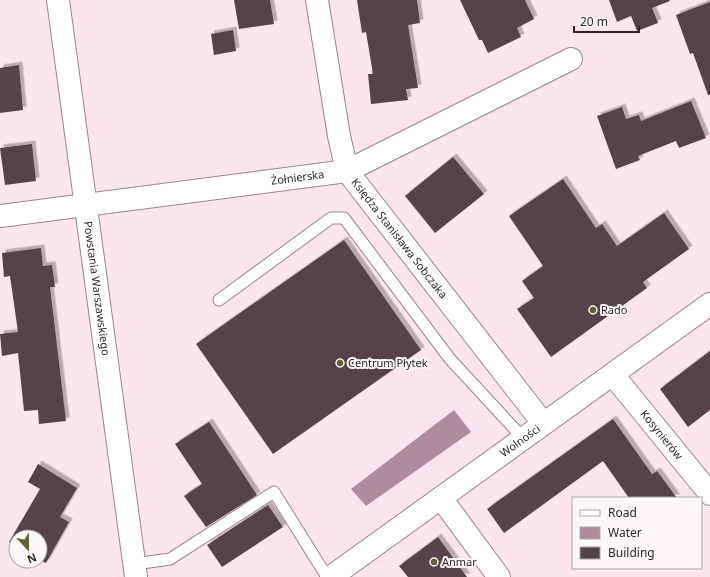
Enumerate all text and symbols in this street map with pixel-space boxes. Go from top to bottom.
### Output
scale bar [574,8,639,34]
text: 20 m [580,13,608,30]
street label: Żołnierska [270,166,325,188]
street label: Księdza Stanisława Sobczaka [348,175,451,301]
street label: Powstania Warszawskiego [81,220,114,357]
place label: Rado [601,302,628,317]
marker: Rado [588,305,598,315]
place label: Centrum Płytek [348,355,428,370]
marker: Centrum Płytek [335,358,345,368]
street label: Kosynierów [637,407,687,462]
street label: Wolności [497,421,543,460]
legend [572,497,702,569]
text: Road [608,504,637,521]
text: Water [608,524,642,541]
north arrow [8,529,48,569]
text: Building [608,544,655,561]
text: N [25,550,39,567]
place label: Anmar [442,554,477,569]
marker: Anmar [429,557,439,567]

